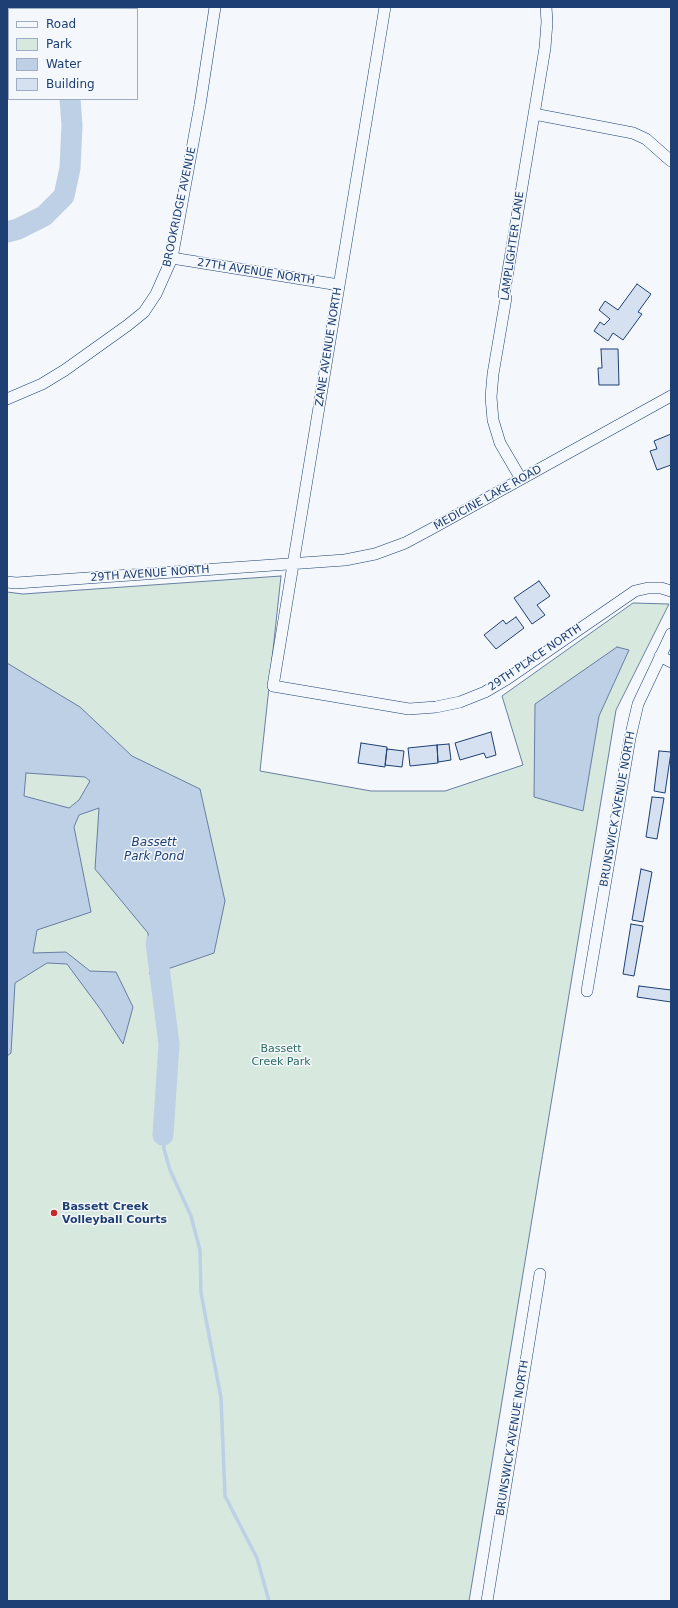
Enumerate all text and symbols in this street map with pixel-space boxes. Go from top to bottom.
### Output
legend [8,8,138,100]
text: Road [46,17,76,31]
text: Park [46,37,72,51]
text: Water [46,57,81,71]
text: Building [46,77,95,91]
street label: BROOKRIDGE AVENUE [161,146,199,268]
street label: LAMPLIGHTER LANE [499,191,527,301]
street label: 27TH AVENUE NORTH [196,256,316,288]
street label: ZANE AVENUE NORTH [313,286,345,408]
street label: MEDICINE LAKE ROAD [432,463,544,533]
street label: 29TH AVENUE NORTH [90,563,210,585]
street label: 29TH PLACE NORTH [486,622,584,694]
street label: BRUNSWICK AVENUE NORTH [598,730,638,888]
water label: Bassett Park Pond [124,836,184,864]
park label: Bassett Creek Park [251,1042,311,1068]
place label: Bassett Creek Volleyball Courts [62,1200,167,1226]
marker: Bassett Creek Volleyball Courts [49,1208,59,1218]
street label: BRUNSWICK AVENUE NORTH [494,1359,532,1517]

